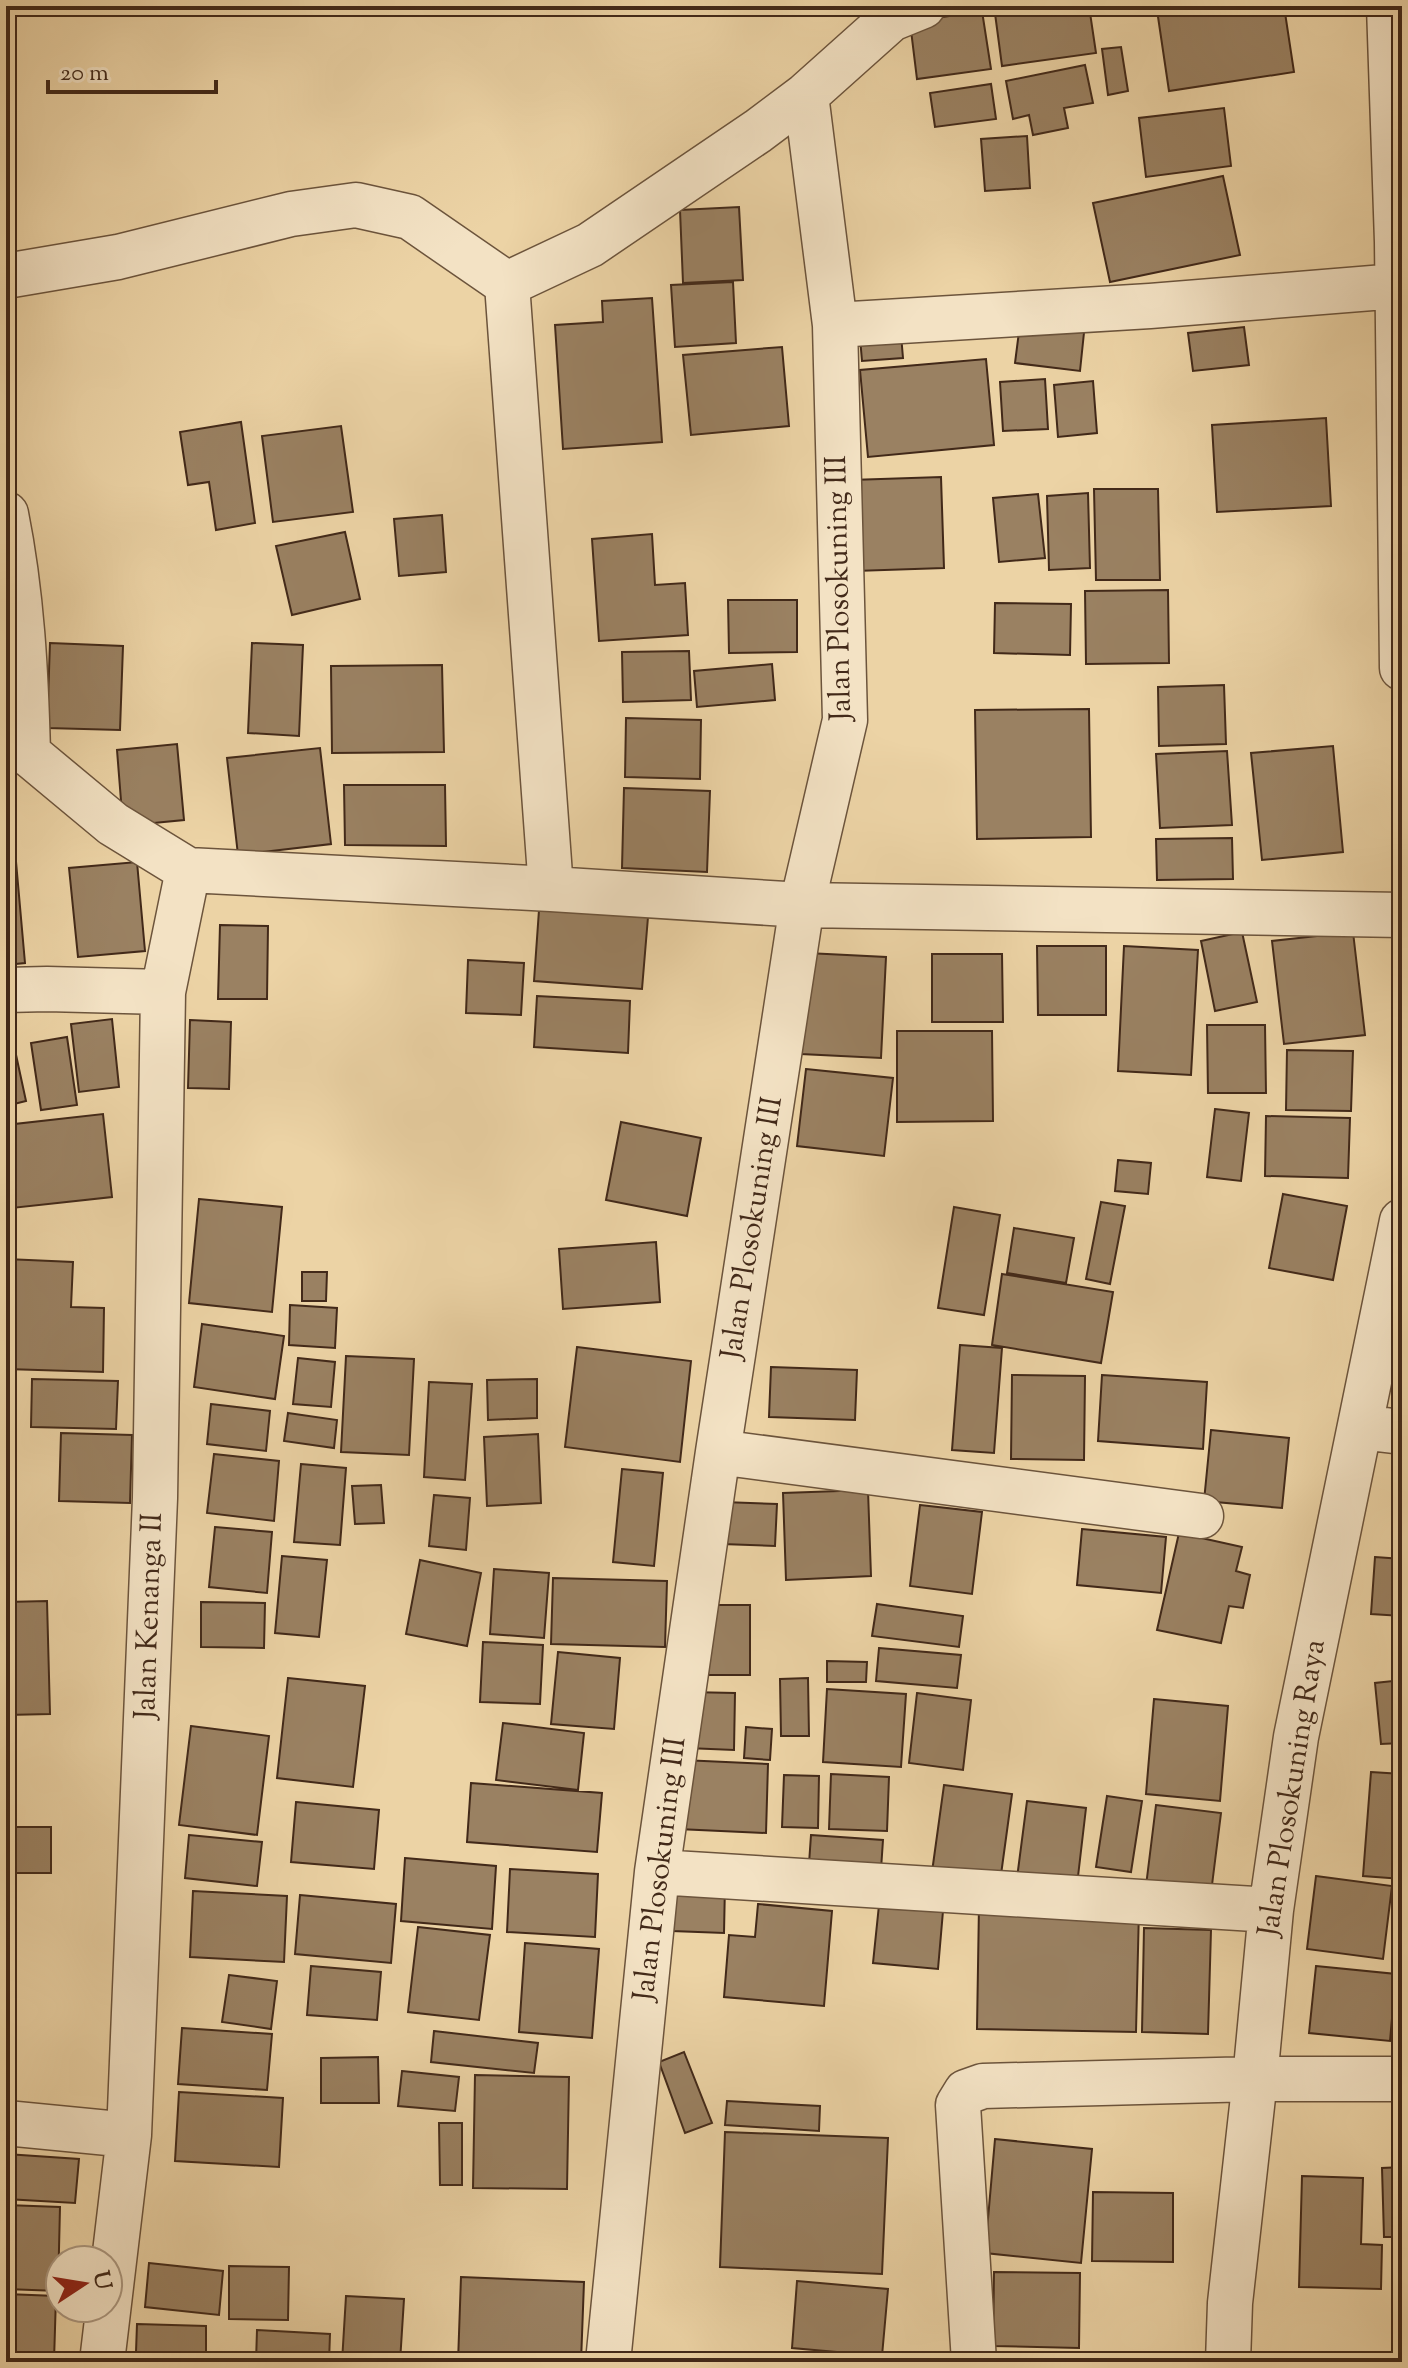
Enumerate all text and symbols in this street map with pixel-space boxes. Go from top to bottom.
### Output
scale bar [48,44,216,94]
text: 20 m [60,57,109,91]
street label: Jalan Plosokuning III [816,455,864,723]
street label: Jalan Plosokuning III [711,1093,795,1365]
street label: Jalan Kenanga II [125,1512,175,1722]
street label: Jalan Plosokuning Raya [1248,1636,1338,1941]
street label: Jalan Plosokuning III [623,1734,699,2005]
north arrow [44,2244,124,2324]
text: U [83,2268,118,2293]

